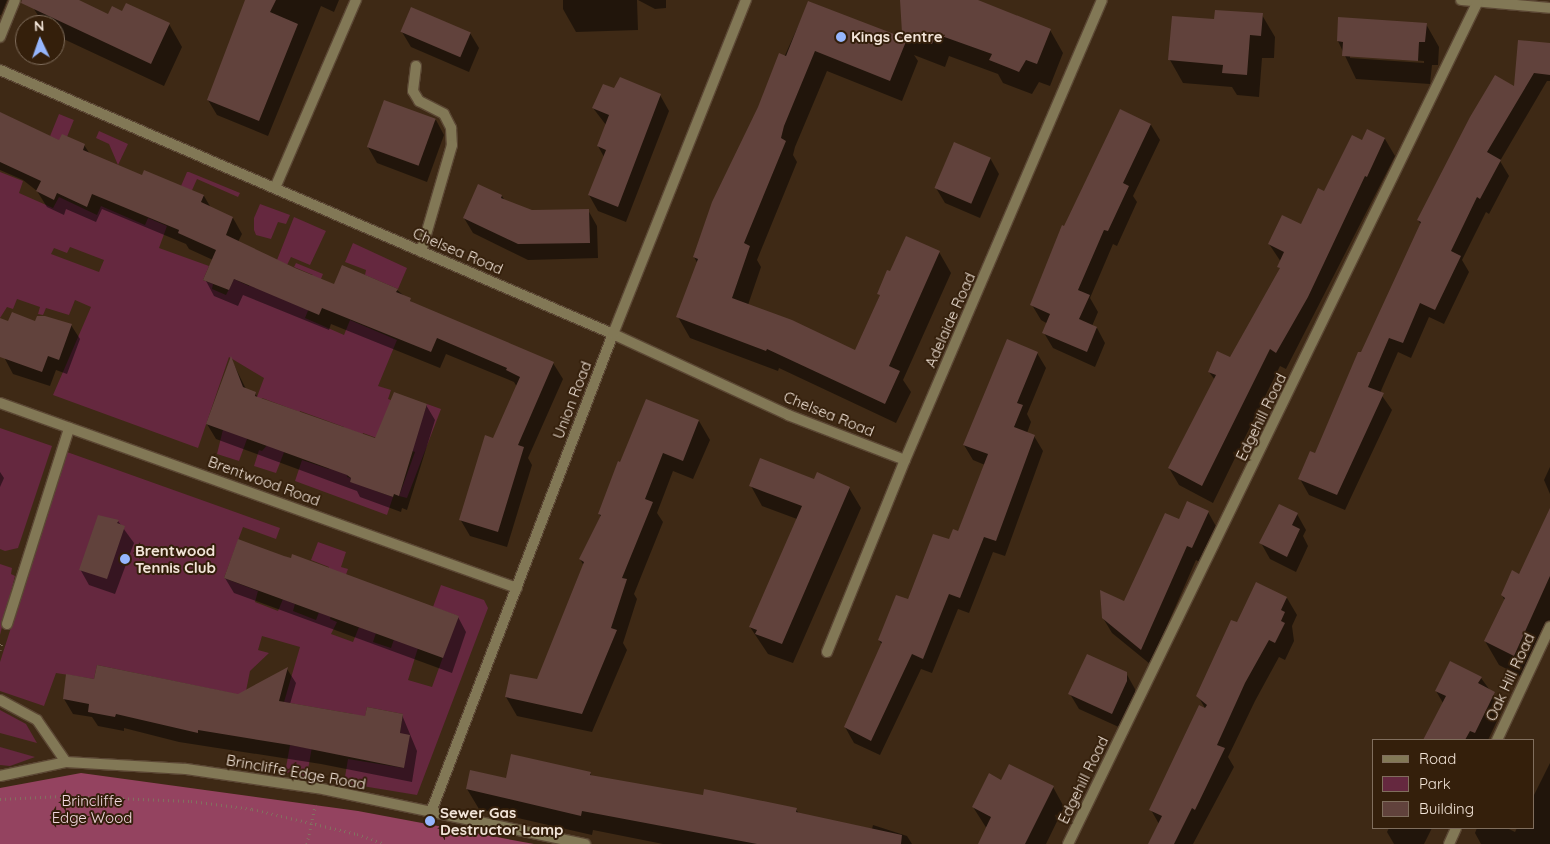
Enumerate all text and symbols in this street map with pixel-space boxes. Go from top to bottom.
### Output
north arrow [15,15,65,65]
text: N [34,17,45,35]
place label: Kings Centre [851,28,943,46]
marker: Kings Centre [835,31,847,43]
street label: Chelsea Road [410,224,506,278]
street label: Adelaide Road [921,270,979,370]
street label: Union Road [549,359,595,441]
street label: Edgehill Road [1232,370,1290,464]
street label: Chelsea Road [781,388,877,440]
street label: Brentwood Road [206,452,322,510]
place label: Brentwood Tennis Club [135,541,216,576]
marker: Brentwood Tennis Club [119,553,131,565]
street label: Oak Hill Road [1482,630,1538,724]
street label: Edgehill Road [1054,733,1112,827]
legend [1372,739,1535,829]
text: Road [1419,749,1456,768]
street label: Brincliffe Edge Road [225,751,367,793]
text: Park [1419,774,1451,793]
park label: Brincliffe Edge Wood [52,791,132,826]
text: Building [1419,799,1474,818]
place label: Sewer Gas Destructor Lamp [440,803,563,838]
marker: Sewer Gas Destructor Lamp [424,815,436,827]

